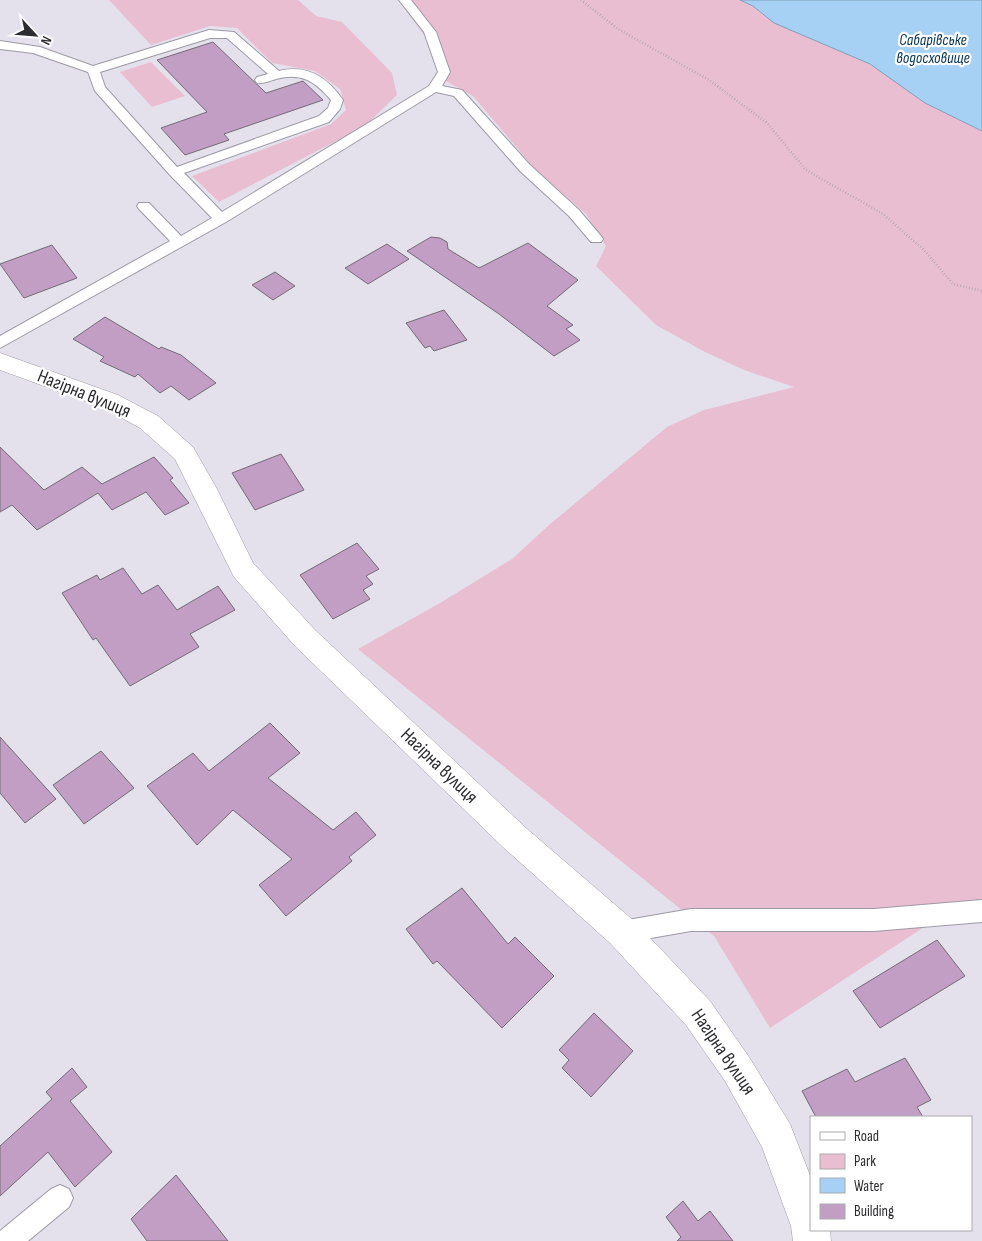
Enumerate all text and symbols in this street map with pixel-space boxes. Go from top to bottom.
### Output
north arrow [10,10,60,60]
water label: Сабарівське водосховище [896,31,970,68]
text: N [37,33,56,48]
street label: Нагірна вулиця [34,365,134,423]
street label: Нагірна вулиця [395,723,483,809]
street label: Нагірна вулиця [686,1005,760,1099]
legend [810,1116,972,1231]
text: Road [854,1127,879,1146]
text: Park [854,1152,876,1171]
text: Water [854,1177,885,1196]
text: Building [854,1202,894,1221]

